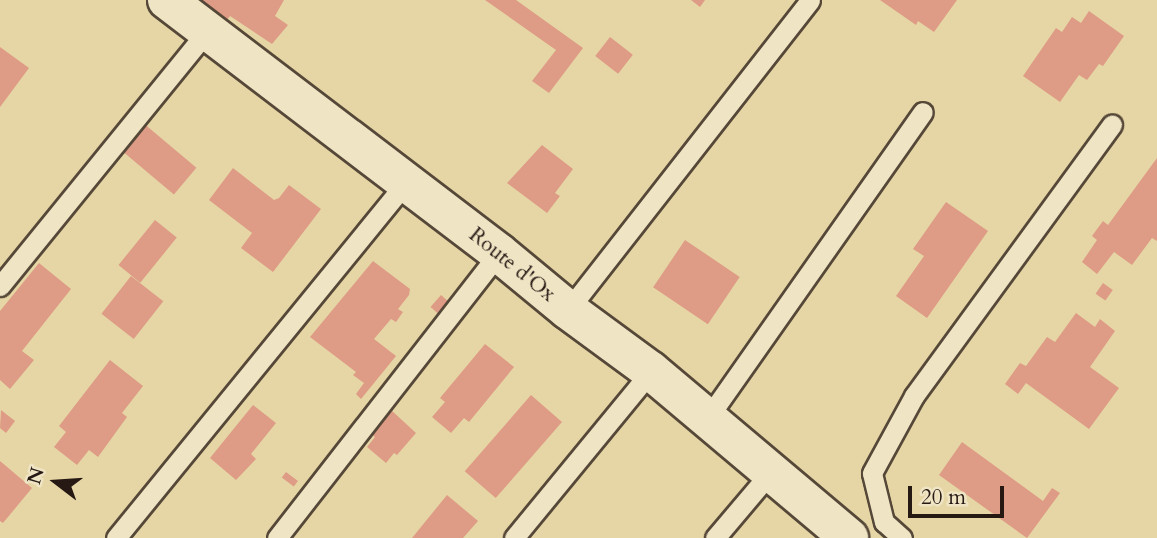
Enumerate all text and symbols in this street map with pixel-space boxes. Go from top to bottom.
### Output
street label: Route d'Ox [464,223,560,307]
north arrow [21,447,91,517]
text: N [21,464,51,488]
scale bar [912,472,1008,516]
text: 20 m [921,483,966,512]

